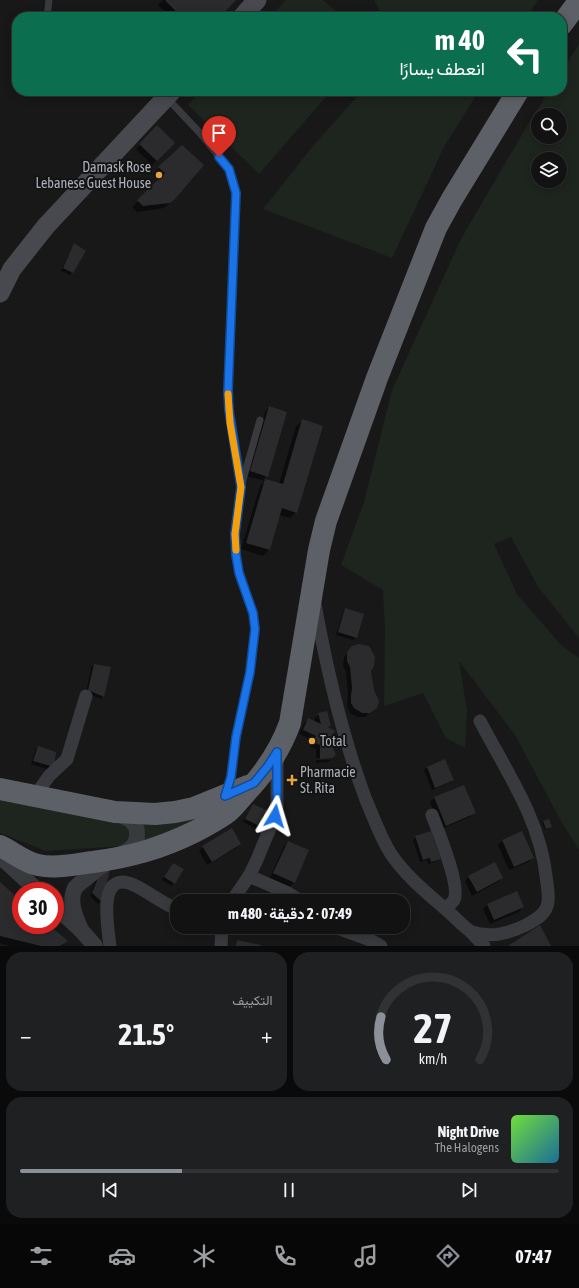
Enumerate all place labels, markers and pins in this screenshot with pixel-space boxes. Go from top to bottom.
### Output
pin [202,116,236,157]
place label: Damask Rose Lebanese Guest House [36,159,151,191]
marker: Damask Rose Lebanese Guest House [154,170,164,180]
place label: Total [320,733,346,749]
marker: Total [307,736,317,746]
place label: Pharmacie St. Rita [300,764,356,796]
marker: Pharmacie St. Rita [287,775,297,785]

